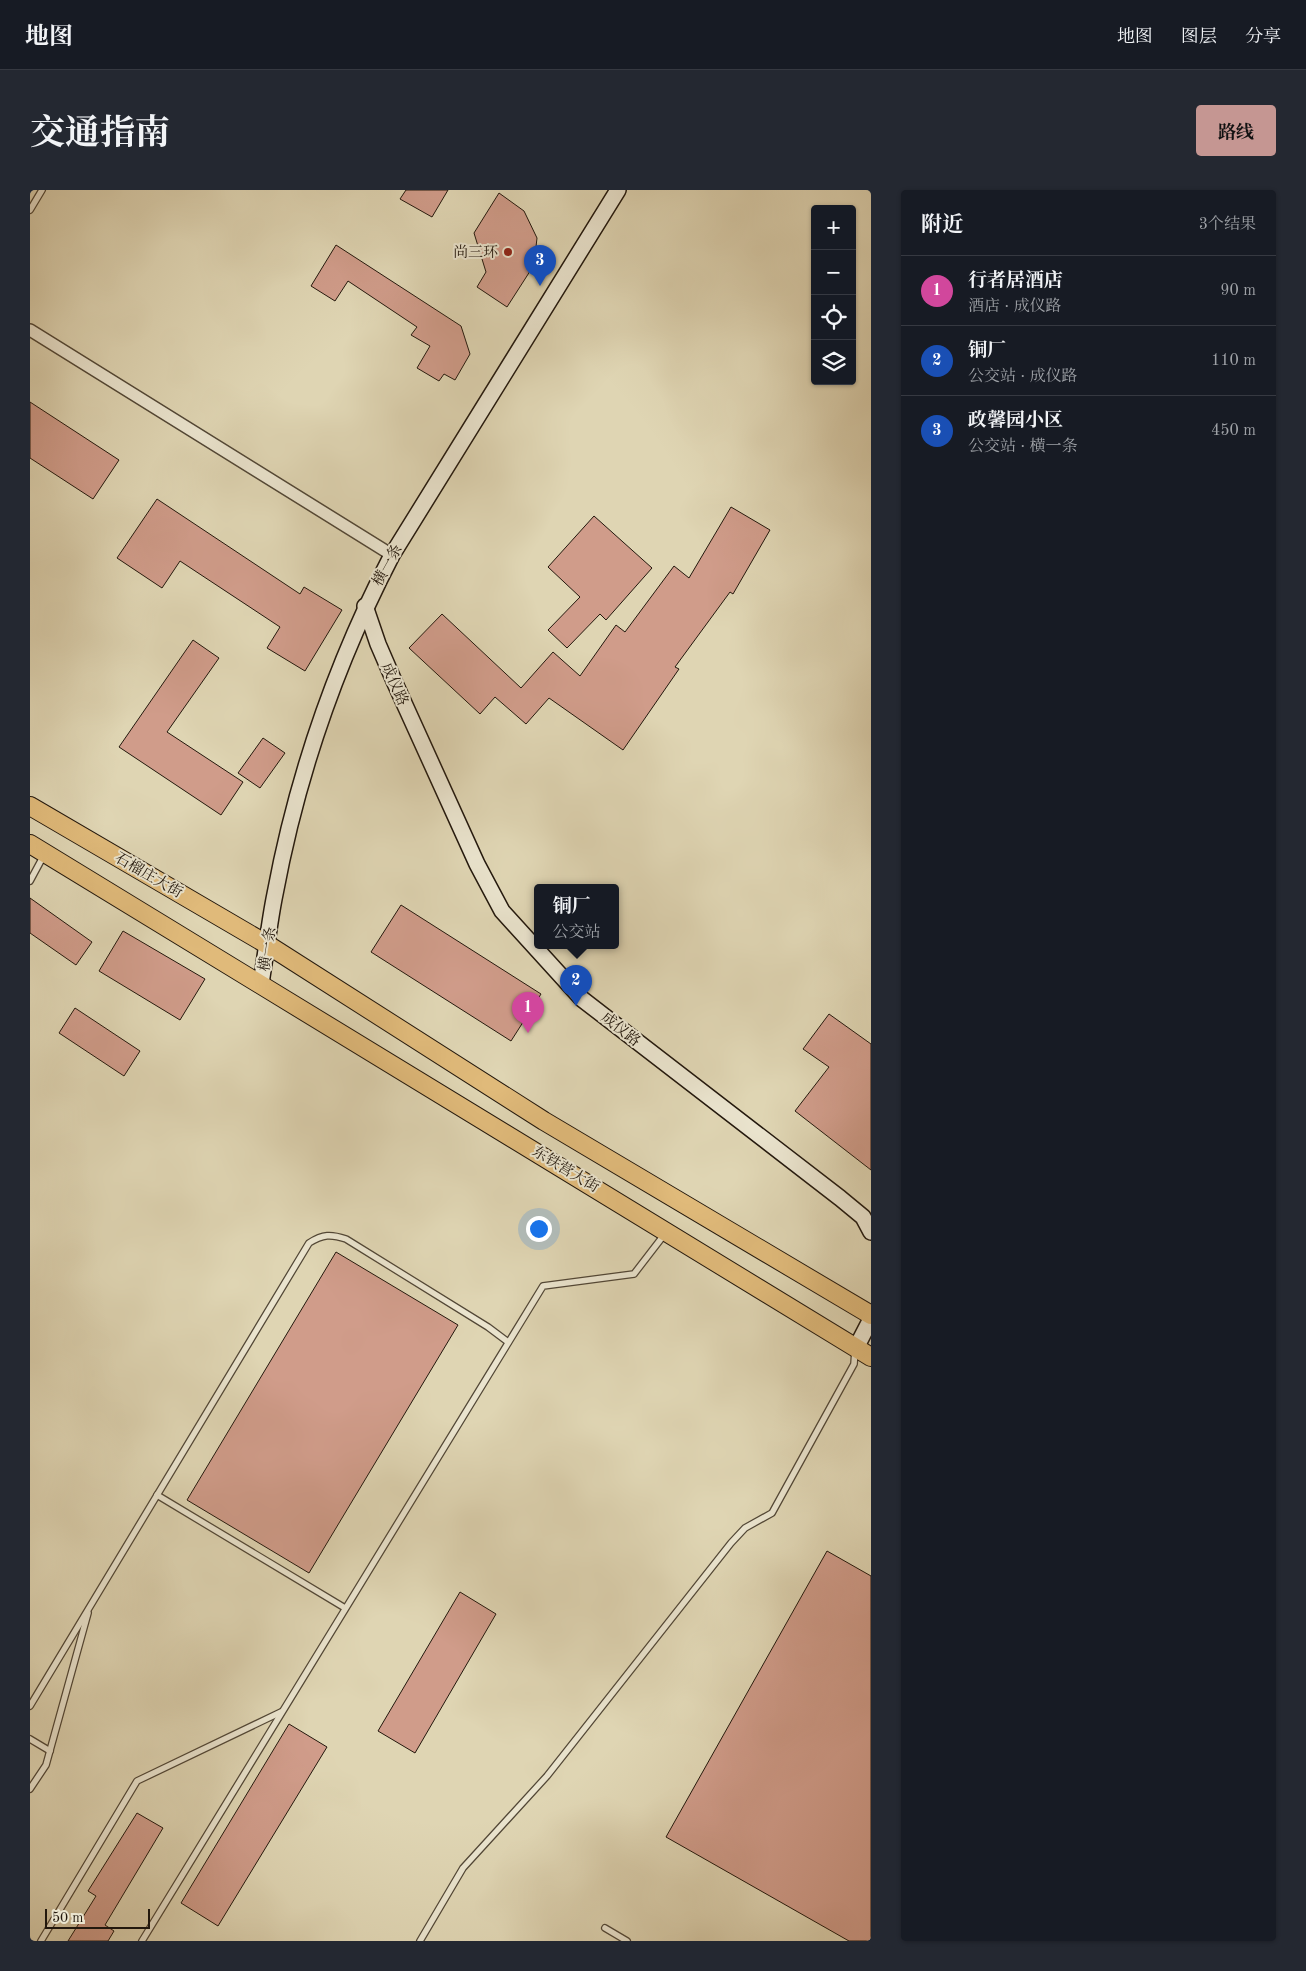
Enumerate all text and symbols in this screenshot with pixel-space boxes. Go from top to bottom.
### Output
text: 地图 [25,26,73,50]
text: 地图 [1117,28,1153,46]
text: 图层 [1181,28,1217,46]
text: 分享 [1245,28,1281,46]
button: 路线 [1196,105,1276,156]
text: 交通指南 [30,117,170,152]
map controls [811,205,856,385]
button: + [811,205,856,250]
text: 附近 [921,215,963,236]
text: 3个结果 [1199,217,1256,233]
place label: 尚三环 [453,244,498,261]
pin: 3 [524,245,556,286]
marker: 尚三环 [502,246,514,258]
button: − [811,250,856,295]
text: 行者居酒店 [968,272,1063,291]
text: 1 [932,283,942,299]
text: 90 m [1220,283,1256,299]
button: locate [811,295,856,340]
text: 酒店 · 成仪路 [968,299,1061,315]
button: layers [811,340,856,385]
text: 铜厂 [968,342,1006,361]
text: 2 [932,353,942,369]
text: 110 m [1211,353,1256,369]
text: 公交站 · 成仪路 [968,369,1077,385]
text: 政馨园小区 [968,412,1063,431]
text: 3 [932,423,942,439]
text: 450 m [1211,423,1256,439]
text: 公交站 · 横一条 [968,439,1077,455]
street label: 横一条 [369,541,406,589]
street label: 成仪路 [378,660,411,708]
street label: 石榴庄大街 [112,849,185,902]
popup [534,884,619,949]
text: 铜厂 [552,898,591,917]
text: 公交站 [552,925,601,941]
street label: 横一条 [256,926,279,973]
pin: 2 [560,965,592,1006]
pin: 1 [512,992,544,1033]
street label: 成仪路 [598,1009,644,1050]
street label: 东铁营大街 [529,1143,602,1196]
your location [526,1216,552,1242]
scale bar [45,1906,150,1929]
text: 50 m [52,1911,83,1925]

